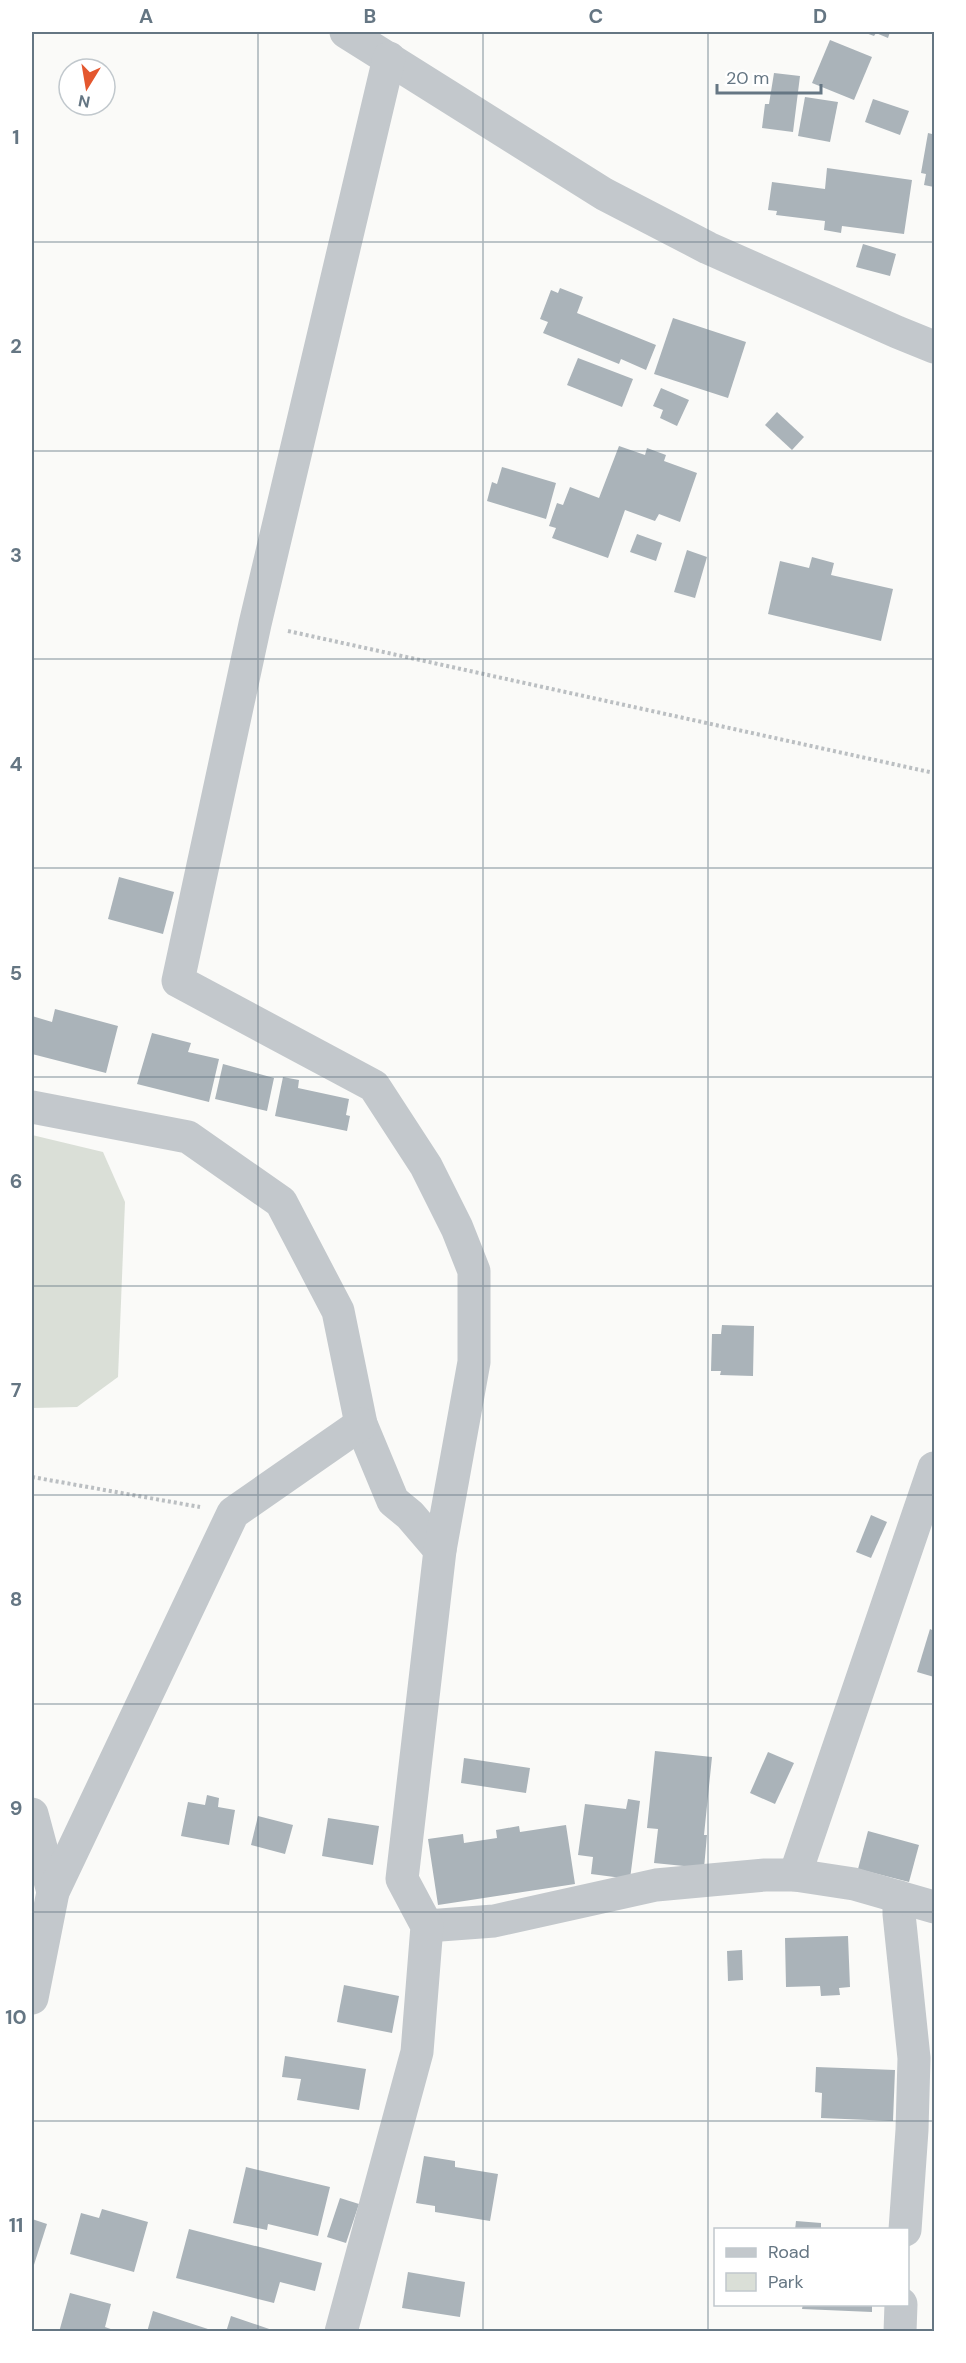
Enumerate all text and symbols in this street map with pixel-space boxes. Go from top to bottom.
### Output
text: A [139,3,153,29]
text: B [364,3,376,29]
text: C [589,3,603,29]
text: D [813,3,827,29]
north arrow [57,57,117,117]
scale bar [717,57,820,95]
text: 20 m [726,66,769,90]
text: N [77,90,92,113]
text: 1 [12,124,20,150]
text: 2 [10,333,22,359]
text: 3 [10,542,22,568]
text: 4 [10,751,23,777]
text: 5 [10,960,22,986]
text: 6 [10,1168,22,1194]
text: 7 [11,1377,22,1403]
text: 8 [10,1586,22,1612]
text: 9 [10,1795,22,1821]
text: 10 [5,2004,27,2030]
text: 11 [9,2212,23,2238]
legend [714,2228,909,2306]
text: Road [768,2240,810,2264]
text: Park [768,2270,804,2294]

